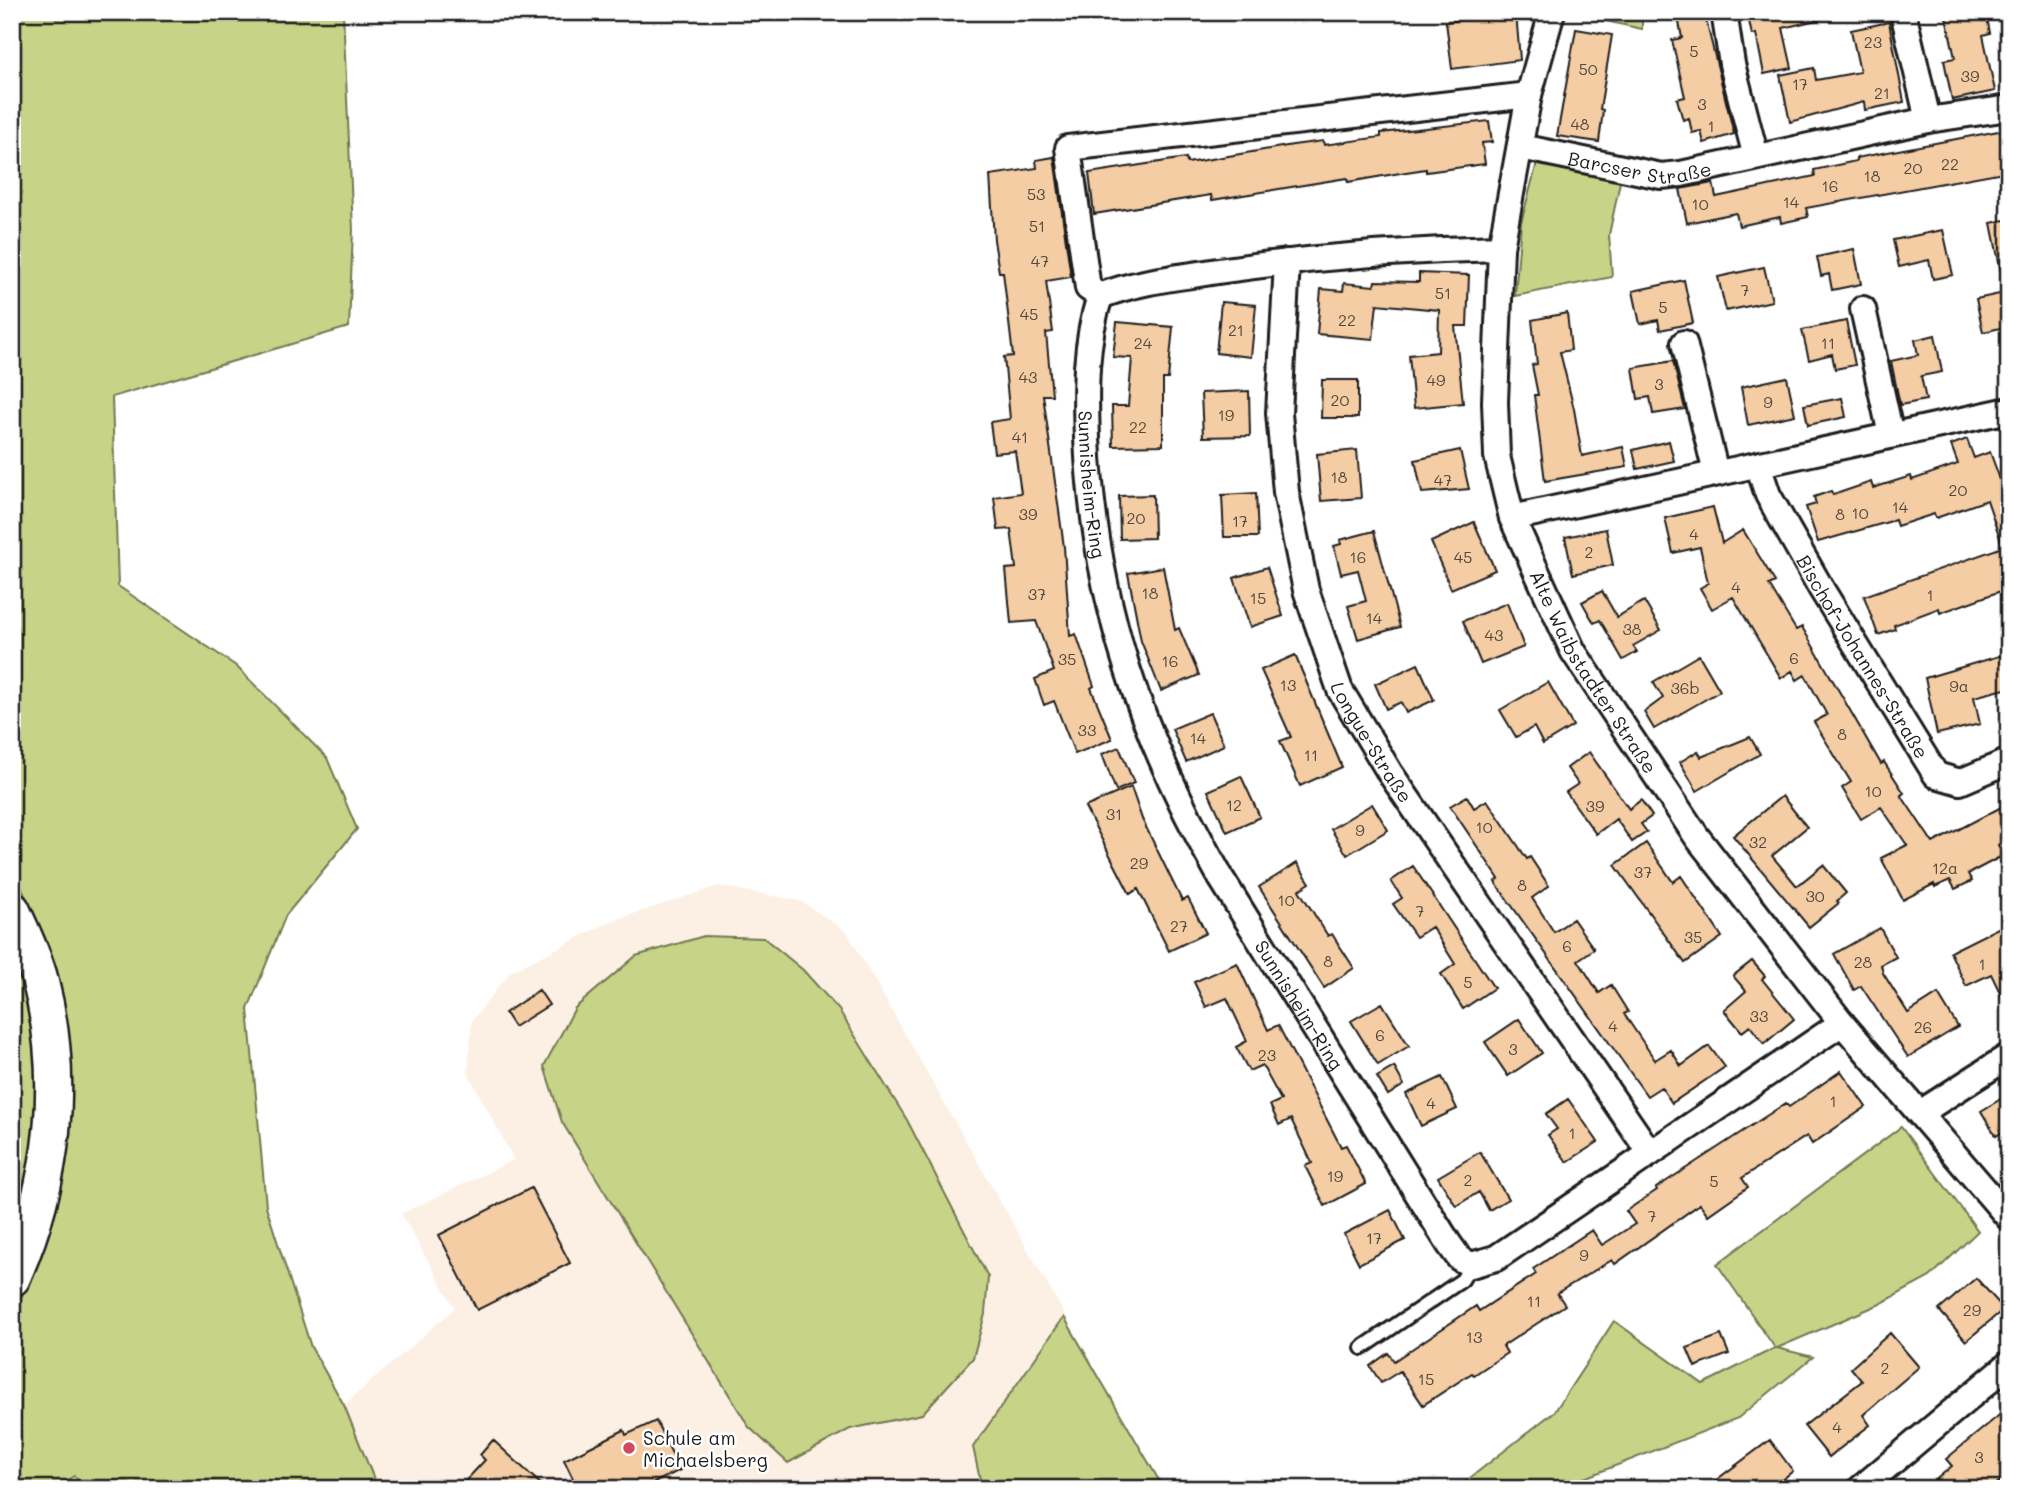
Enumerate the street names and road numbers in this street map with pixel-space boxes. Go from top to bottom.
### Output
street label: Barcser Straße [1566,145,1714,189]
street label: Sunnisheim-Ring [1074,410,1112,560]
street label: Bischof-Johannes-Straße [1792,550,1935,763]
street label: Alte Waibstadter Straße [1525,566,1663,778]
street label: Longue-Straße [1326,679,1419,807]
street label: Sunnisheim-Ring [1250,935,1350,1074]

